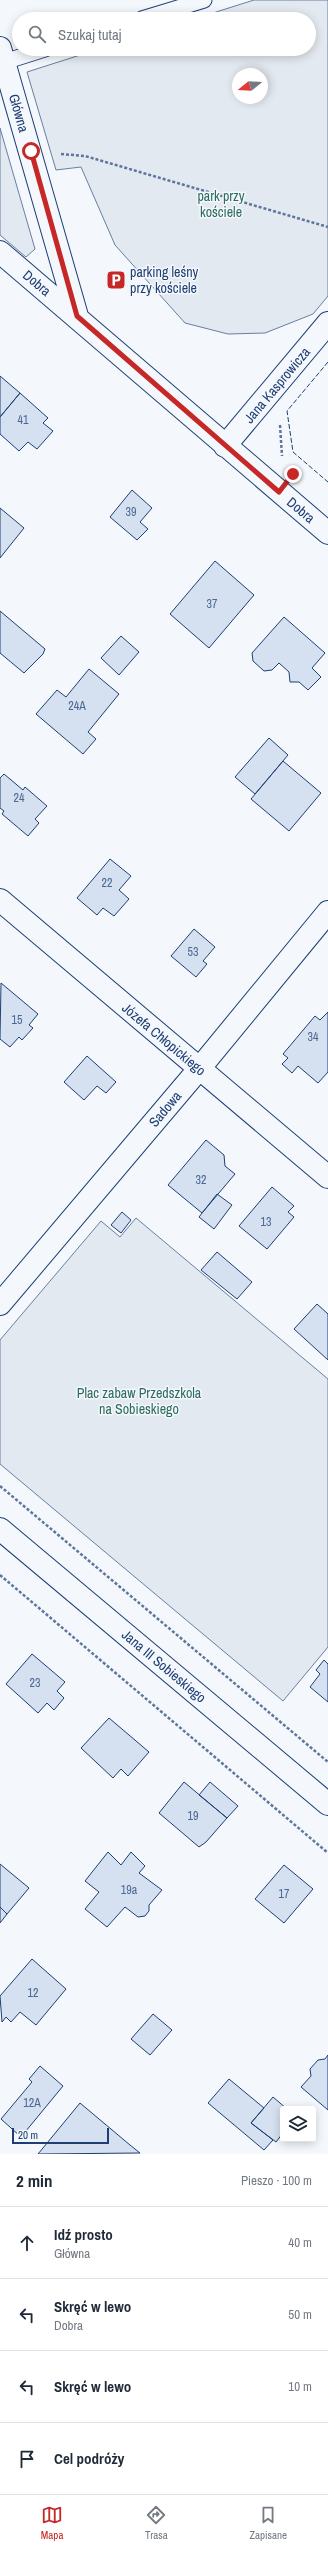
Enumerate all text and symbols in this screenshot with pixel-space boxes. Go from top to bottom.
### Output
search box [12,12,316,56]
icon: search [26,23,48,45]
text: Szukaj tutaj [58,24,122,45]
north arrow [232,68,268,104]
street label: Główna [5,92,33,135]
route start [22,142,40,160]
park label: park przy kościele [197,187,245,221]
place label: parking leśny przy kościele [130,263,199,297]
street label: Dobra [19,266,55,300]
parking icon: parking leśny przy kościele [105,269,127,291]
street label: Jana Kasprowicza [240,343,314,427]
house number: 41 [18,412,29,428]
route end [284,465,302,483]
street label: Dobra [283,493,319,527]
house number: 39 [126,504,136,520]
house number: 37 [207,596,218,612]
house number: 24A [68,698,86,714]
house number: 24 [14,790,25,806]
house number: 22 [102,875,112,891]
house number: 53 [188,944,198,960]
street label: Józefa Chłopickiego [118,999,210,1079]
house number: 15 [12,1012,23,1028]
house number: 34 [308,1029,319,1045]
street label: Sadowa [145,1087,186,1131]
house number: 32 [196,1172,206,1188]
house number: 13 [261,1214,271,1230]
park label: Plac zabaw Przedszkola na Sobieskiego [77,1384,202,1418]
street label: Jana III Sobieskiego [118,1625,210,1707]
house number: 23 [30,1675,40,1691]
house number: 19 [188,1808,198,1824]
house number: 19a [121,1882,138,1898]
house number: 17 [279,1886,290,1902]
house number: 12 [28,1985,38,2001]
house number: 12A [23,2095,41,2111]
map controls [280,2106,316,2142]
button: layers [280,2106,316,2142]
scale bar [12,2126,109,2145]
text: 20 m [18,2128,38,2142]
text: 2 min [16,2169,52,2192]
text: Pieszo · 100 m [241,2172,312,2189]
text: Idź prosto [54,2224,113,2245]
icon: ahead [16,2232,38,2254]
text: 40 m [288,2234,312,2251]
text: Główna [54,2245,90,2262]
text: Skręć w lewo [54,2296,131,2317]
icon: left [16,2304,38,2326]
text: 50 m [288,2306,312,2323]
text: Dobra [54,2317,83,2334]
icon: left [16,2376,38,2398]
text: Skręć w lewo [54,2376,131,2397]
text: 10 m [288,2378,312,2395]
icon: arrive [16,2448,38,2470]
text: Cel podróży [54,2448,124,2469]
tab: Mapa [41,2504,63,2542]
tab: Trasa [145,2504,168,2542]
tab: Zapisane [250,2504,287,2542]

